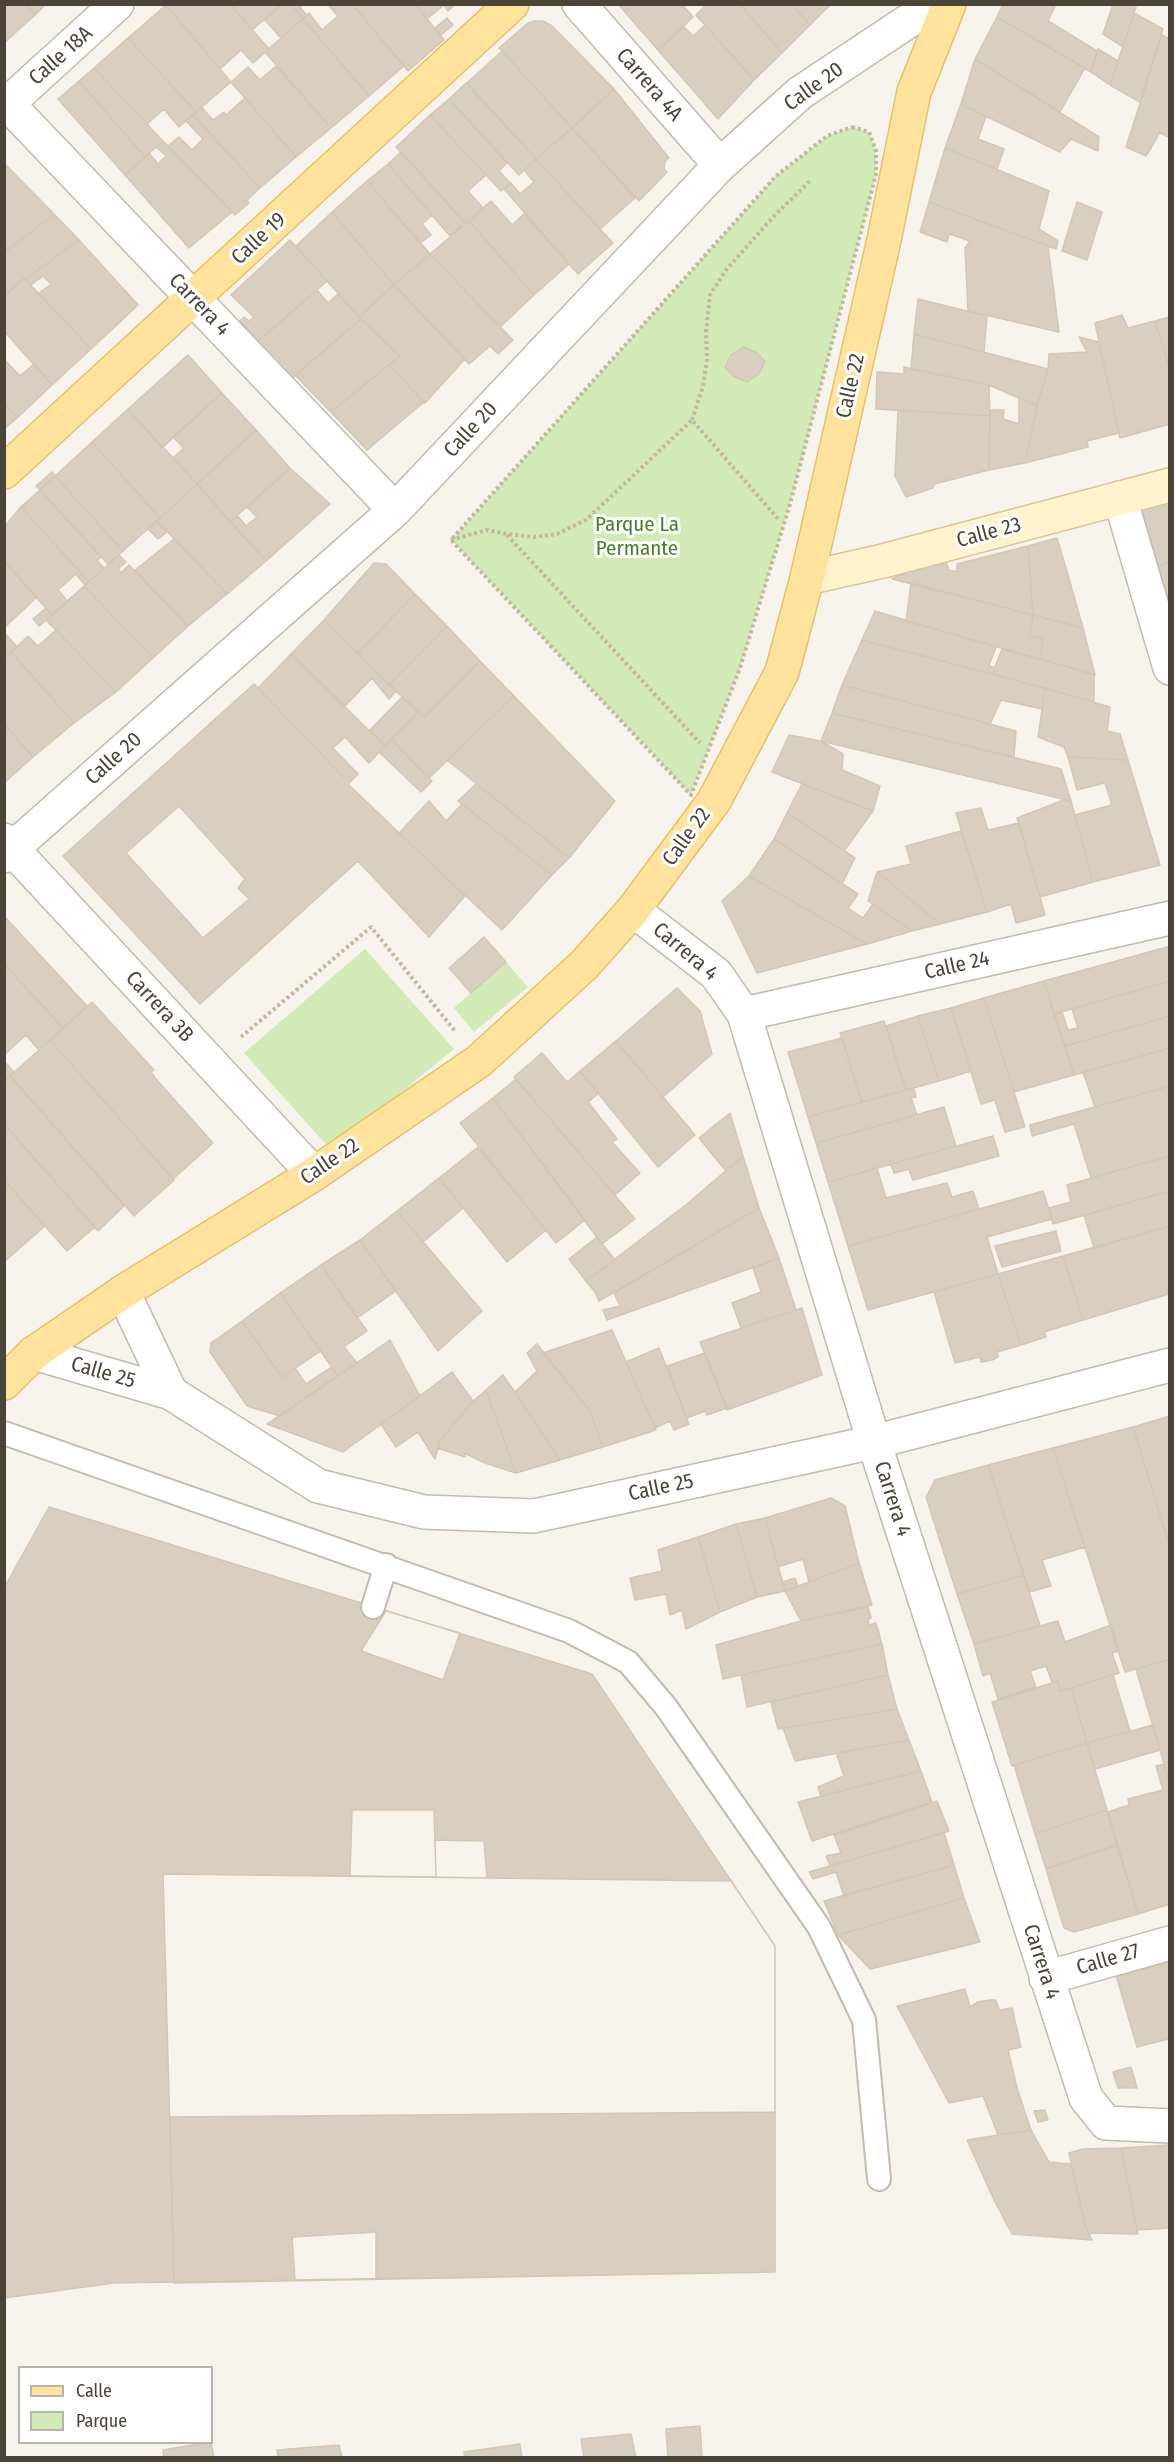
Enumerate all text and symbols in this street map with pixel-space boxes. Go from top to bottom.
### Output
street label: Calle 18A [24,21,98,91]
street label: Carrera 4A [611,43,687,127]
street label: Calle 20 [779,57,849,117]
street label: Calle 19 [227,208,291,270]
street label: Carrera 4 [163,268,235,342]
street label: Calle 22 [831,351,871,421]
street label: Calle 20 [439,397,503,463]
park label: Parque La Permante [595,512,679,562]
street label: Calle 23 [954,512,1024,554]
street label: Calle 20 [81,727,147,791]
street label: Calle 22 [658,803,716,871]
street label: Carrera 4 [647,918,723,986]
street label: Calle 24 [922,946,992,986]
street label: Carrera 3B [120,966,198,1048]
street label: Calle 22 [296,1133,364,1191]
street label: Calle 25 [68,1352,138,1394]
street label: Carrera 4 [868,1458,916,1540]
street label: Calle 25 [626,1469,696,1507]
street label: Carrera 4 [1017,1921,1065,2003]
street label: Calle 27 [1074,1939,1142,1981]
legend [18,2366,213,2444]
text: Calle [76,2380,112,2402]
text: Parque [76,2410,127,2432]

